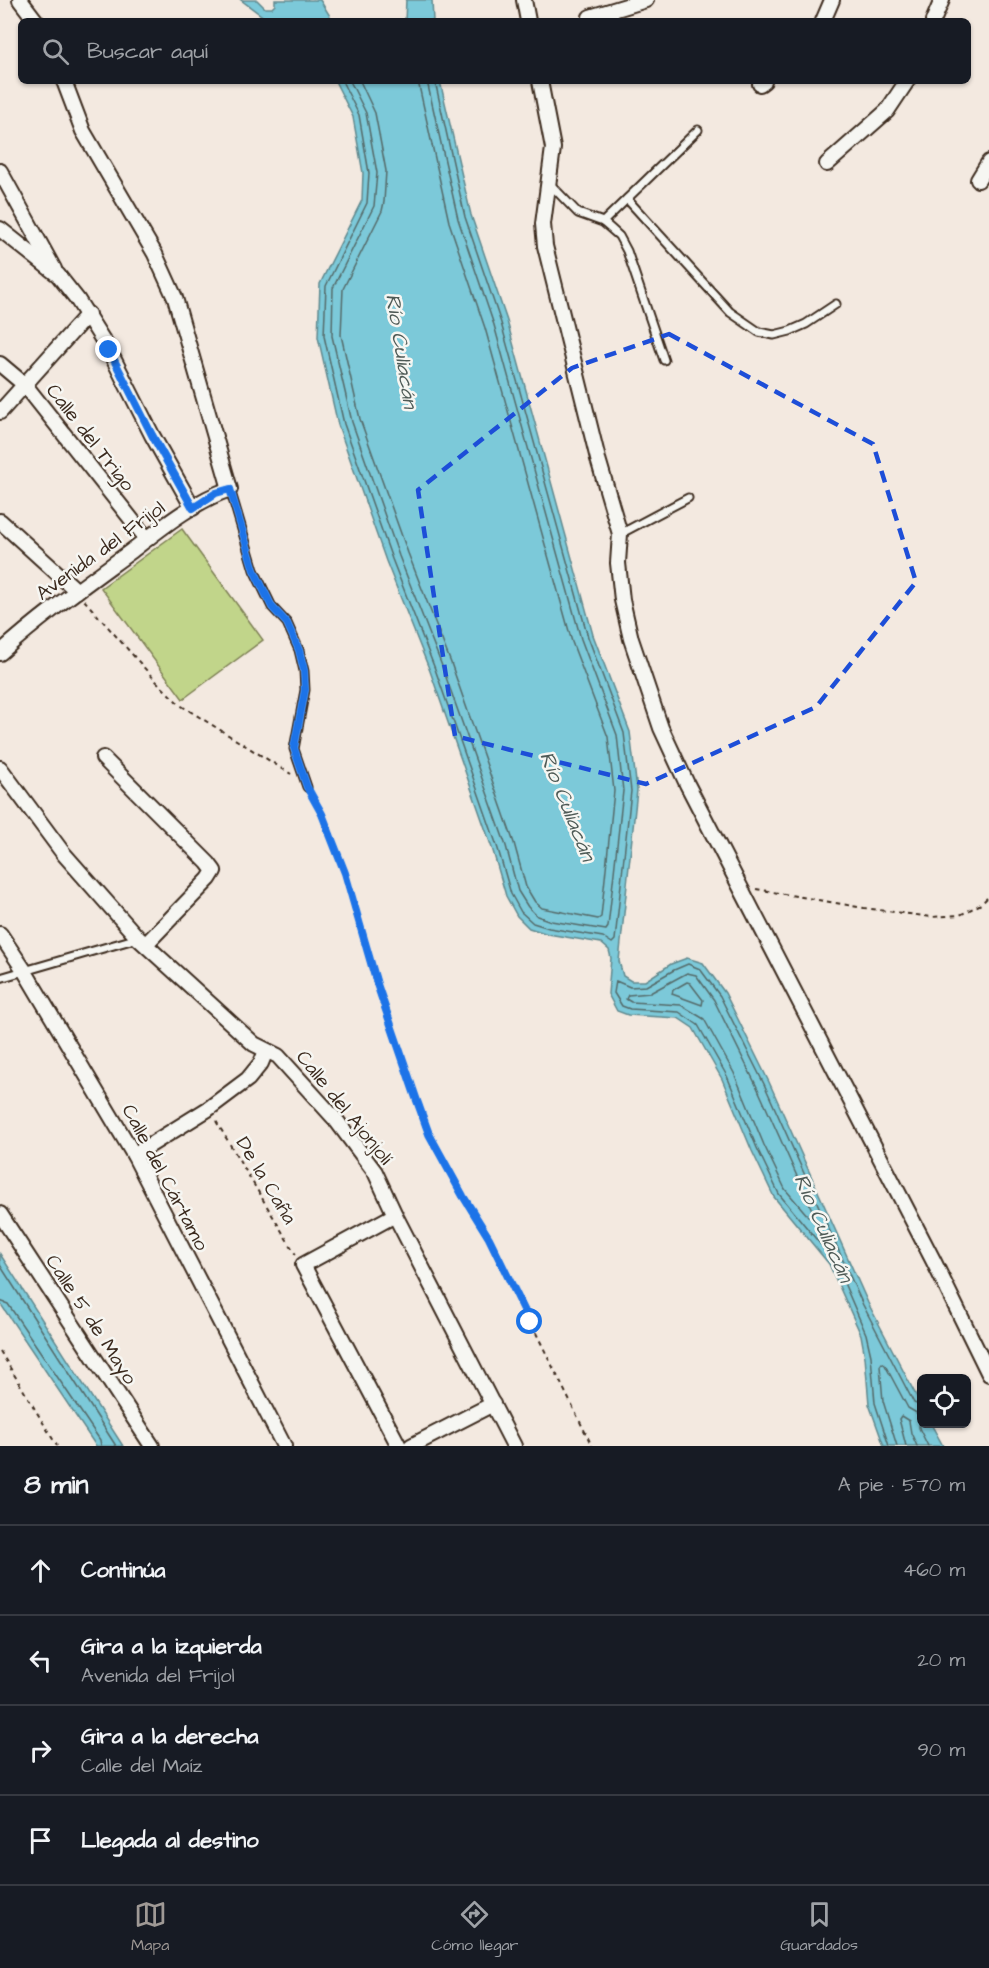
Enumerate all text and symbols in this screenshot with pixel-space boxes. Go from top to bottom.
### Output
search box [18,18,971,84]
icon: search [39,35,72,68]
text: Buscar aquí [87,36,208,67]
water label: Río Culiacán [378,292,425,412]
route end [95,336,121,362]
street label: Calle del Trigo [38,378,141,498]
street label: Avenida del Frijol [30,494,171,607]
water label: Río Culiacán [532,747,603,867]
street label: Calle del Ajonjolí [289,1044,399,1171]
street label: Calle del Cártamo [115,1099,216,1256]
street label: De la Caña [229,1131,303,1230]
water label: Río Culiacán [787,1170,861,1288]
street label: Calle 5 de Mayo [38,1249,144,1390]
route start [516,1308,542,1334]
map controls [917,1374,971,1428]
button: locate [917,1374,971,1428]
text: 8 min [24,1467,88,1503]
text: A pie · 570 m [838,1471,965,1499]
icon: ahead [24,1554,57,1587]
text: Continúa [81,1555,166,1586]
text: 460 m [903,1556,965,1584]
text: Gira a la izquierda [81,1631,262,1662]
icon: left [24,1644,57,1677]
text: 20 m [917,1646,965,1674]
text: Avenida del Frijol [81,1662,235,1690]
text: Gira a la derecha [81,1721,258,1752]
icon: right [24,1734,57,1767]
text: 90 m [917,1736,965,1764]
text: Calle del Maíz [81,1752,202,1780]
icon: arrive [24,1824,57,1857]
text: Llegada al destino [81,1825,259,1856]
tab: Mapa [131,1898,169,1956]
tab: Cómo llegar [431,1898,518,1956]
tab: Guardados [780,1898,858,1956]

